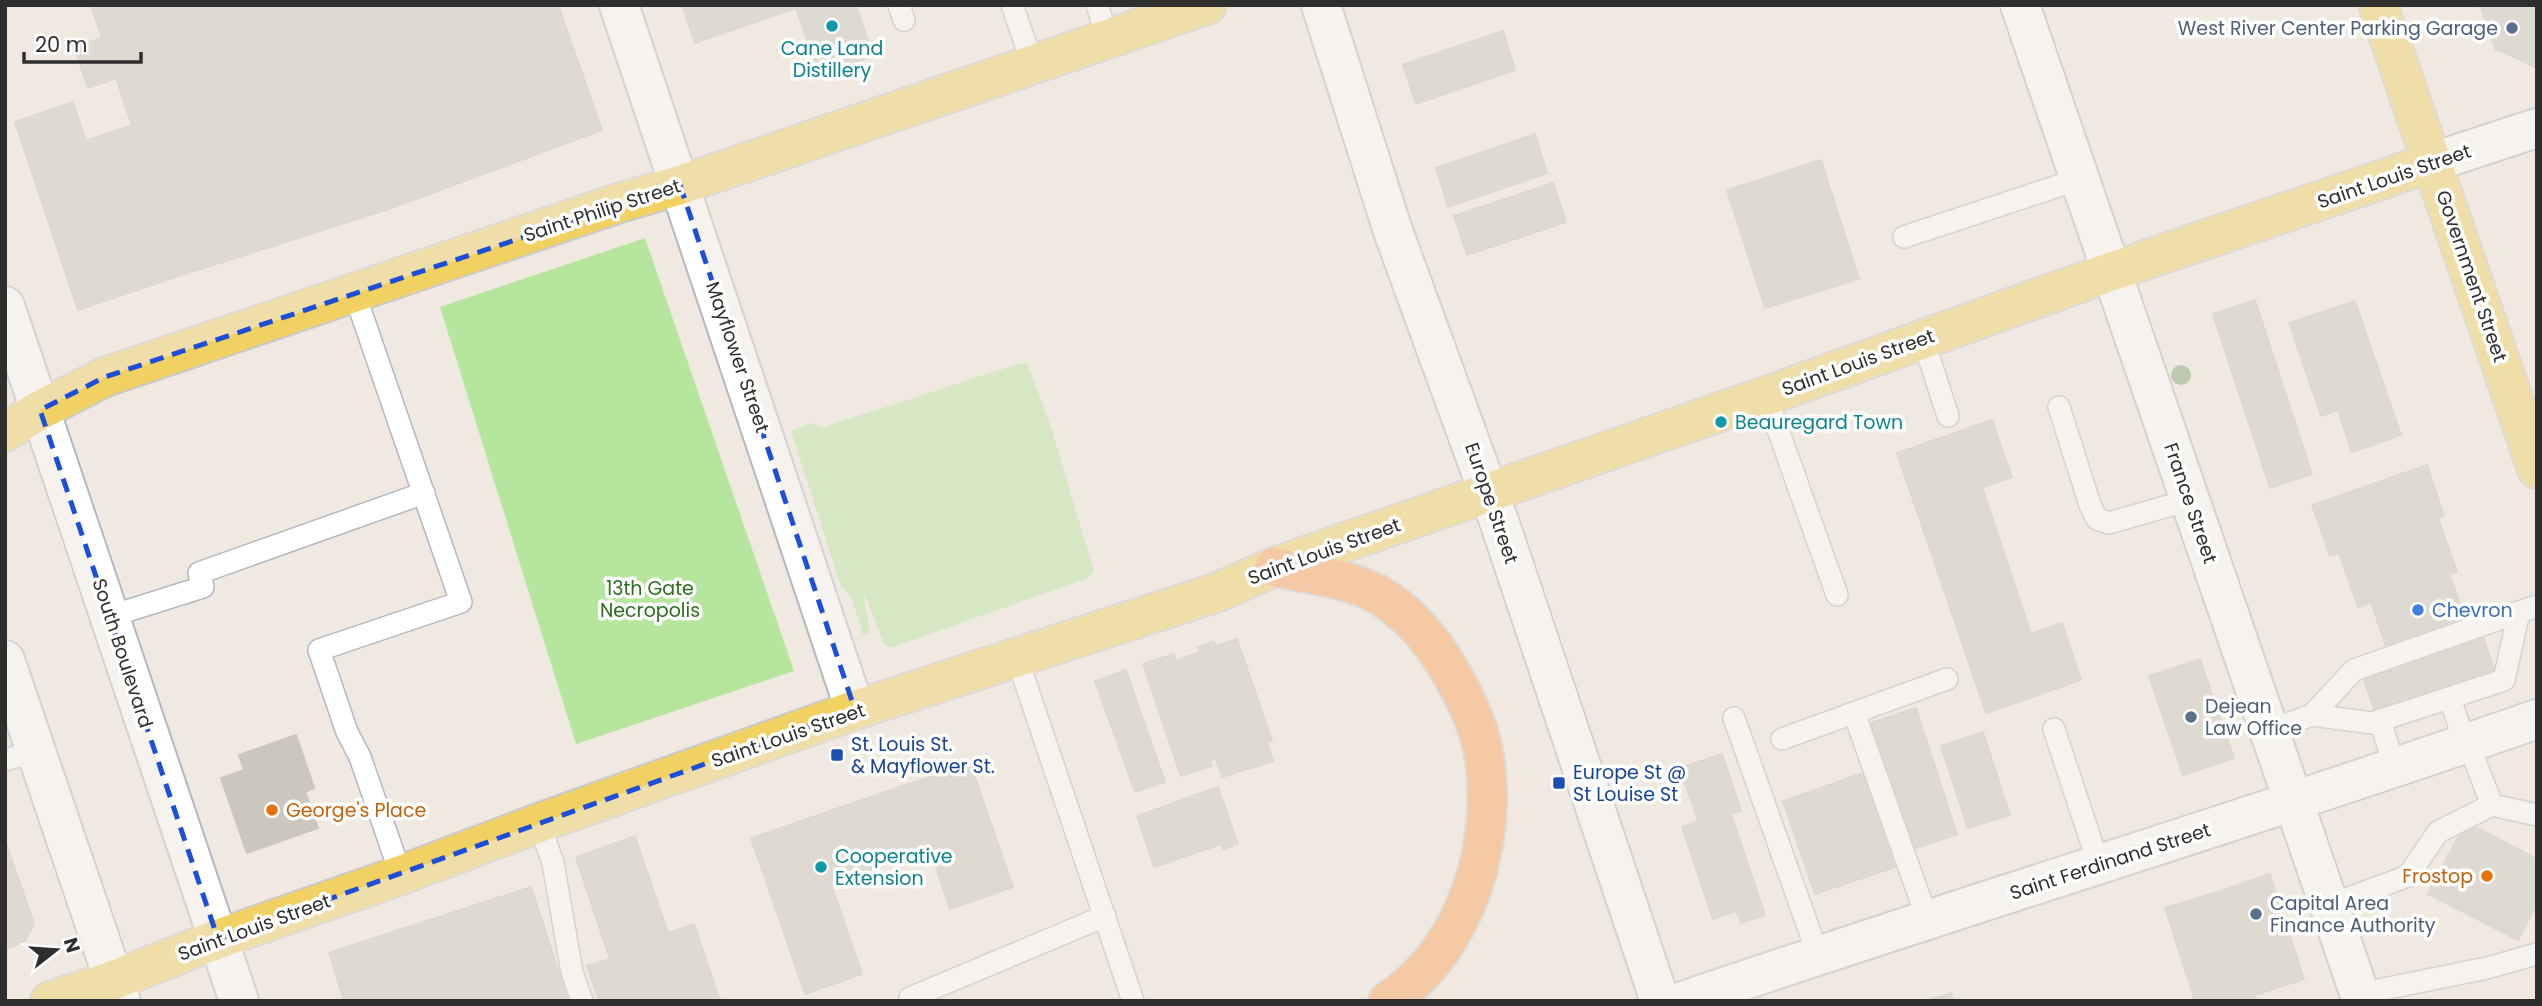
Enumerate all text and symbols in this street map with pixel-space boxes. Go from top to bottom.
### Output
place label: West River Center Parking Garage [2178,15,2498,42]
marker: Cane Land Distillery [824,18,840,34]
marker: West River Center Parking Garage [2504,20,2520,36]
scale bar [24,21,142,65]
text: 20 m [35,30,88,59]
place label: Cane Land Distillery [781,35,883,84]
street label: Saint Louis Street [2314,138,2475,215]
street label: Saint Philip Street [520,172,684,249]
street label: Government Street [2429,187,2514,366]
street label: Mayflower Street [699,278,776,436]
street label: Saint Louis Street [1778,322,1938,403]
place label: Beauregard Town [1735,409,1903,436]
marker: Beauregard Town [1713,414,1729,430]
street label: Europe Street [1458,439,1525,567]
street label: France Street [2157,439,2224,567]
street label: Saint Louis Street [1244,511,1404,592]
street label: South Boulevard [86,575,159,731]
park label: 13th Gate Necropolis [600,575,700,624]
place label: Chevron [2432,597,2513,624]
marker: Chevron [2410,602,2426,618]
place label: Dejean Law Office [2205,693,2302,742]
street label: Saint Louis Street [708,697,869,774]
marker: Dejean Law Office [2183,709,2199,725]
place label: St. Louis St. & Mayflower St. [851,731,995,780]
marker: St. Louis St. & Mayflower St. [829,747,845,763]
place label: Europe St @ St Louise St [1573,759,1686,808]
marker: Europe St @ St Louise St [1551,775,1567,791]
place label: George's Place [286,797,426,824]
marker: George's Place [264,802,280,818]
street label: Saint Ferdinand Street [2006,816,2214,907]
place label: Cooperative Extension [835,843,953,892]
marker: Cooperative Extension [813,859,829,875]
place label: Frostop [2402,863,2473,890]
marker: Frostop [2479,868,2495,884]
street label: Saint Louis Street [174,887,334,968]
place label: Capital Area Finance Authority [2270,890,2436,939]
marker: Capital Area Finance Authority [2248,906,2264,922]
north arrow [21,915,91,985]
text: N [57,934,87,956]

